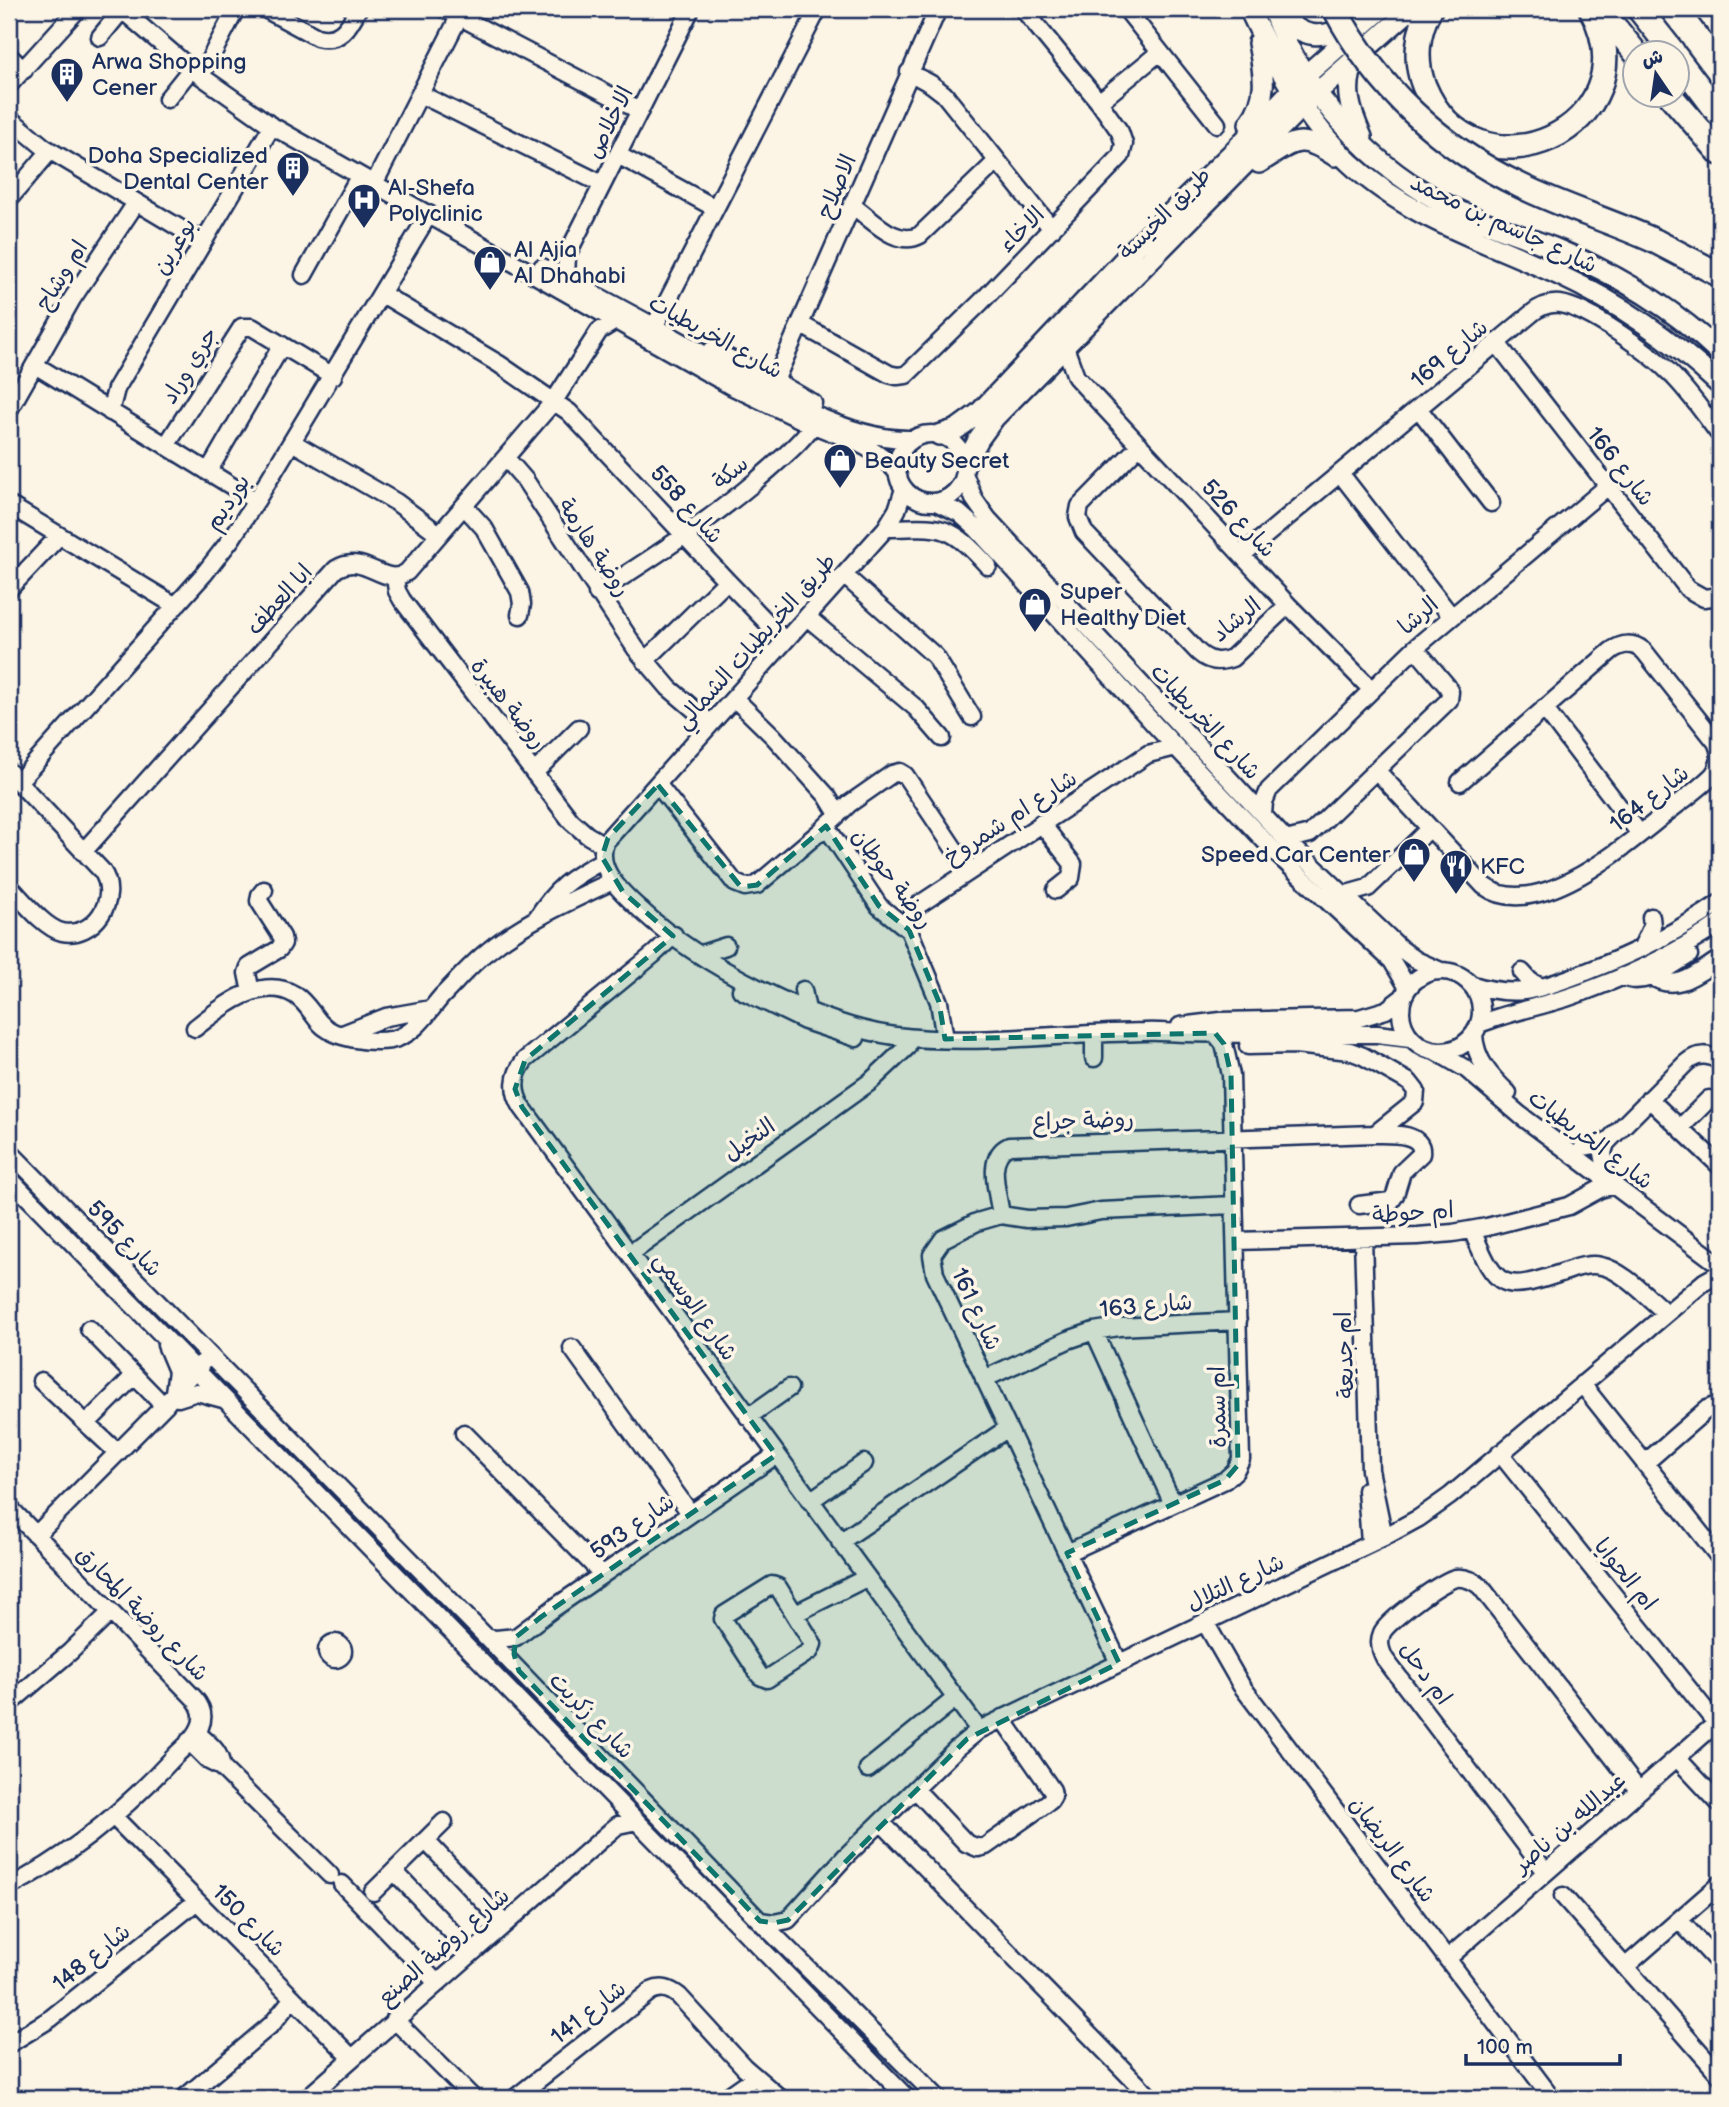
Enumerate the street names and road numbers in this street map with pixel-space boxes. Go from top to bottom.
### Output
street label: الاخلاص [580,82,640,163]
street label: الاصلاح [811,150,864,223]
street label: طريق الخيسة [1112,161,1217,266]
street label: شارع جاسم بن محمد [1404,168,1602,282]
street label: الاخاء [993,201,1051,259]
street label: بوعرين [147,213,203,280]
street label: ام وشاح [29,235,97,317]
street label: شارع الخريطيات [643,289,787,386]
street label: شارع 169 [1405,313,1495,395]
street label: جري وراد [155,322,226,410]
street label: شارع 166 [1580,421,1660,512]
street label: سكة [707,450,754,496]
street label: شارع 558 [643,460,729,550]
street label: بورديم [199,469,259,538]
street label: شارع 526 [1194,474,1282,564]
street label: روضة هارمة [552,493,636,602]
street label: طريق الخريطيات الشمالي [669,548,847,740]
street label: ابا العطف [241,558,319,641]
street label: الرشاد [1206,591,1267,648]
street label: الرشا [1393,591,1445,641]
street label: روضة هبيرة [464,653,552,754]
street label: شارع الخريطيات [1144,658,1266,786]
street label: شارع 164 [1604,759,1695,839]
street label: شارع ام شمروخ [939,764,1084,874]
street label: روضة حوطان [845,823,939,934]
street label: شارع الخريطيات [1522,1084,1658,1197]
street label: روضة جراع [1031,1105,1135,1138]
street label: النخيل [718,1112,781,1168]
street label: شارع 595 [80,1195,168,1284]
street label: ام حوطة [1371,1196,1455,1233]
street label: شارع الوسمي [643,1247,743,1370]
street label: شارع 161 [944,1264,1007,1356]
street label: شارع 163 [1098,1288,1194,1325]
street label: ام جديعة [1329,1311,1364,1399]
street label: ام سمرة [1203,1366,1236,1448]
street label: شارع 593 [585,1488,681,1567]
street label: ام الحوايا [1585,1533,1663,1618]
street label: شارع روضة المحارق [70,1540,214,1688]
street label: شارع التلال [1182,1548,1289,1619]
street label: ام دحل [1390,1636,1458,1713]
street label: شارع زكريت [542,1666,640,1766]
street label: عبدالله بن ناصر [1506,1766,1632,1881]
street label: شارع الريضان [1342,1791,1441,1909]
street label: شارع 150 [205,1878,291,1964]
street label: شارع روضة الصنع [372,1882,517,2013]
street label: شارع 148 [47,1918,137,1998]
street label: شارع 141 [545,1975,632,2052]

